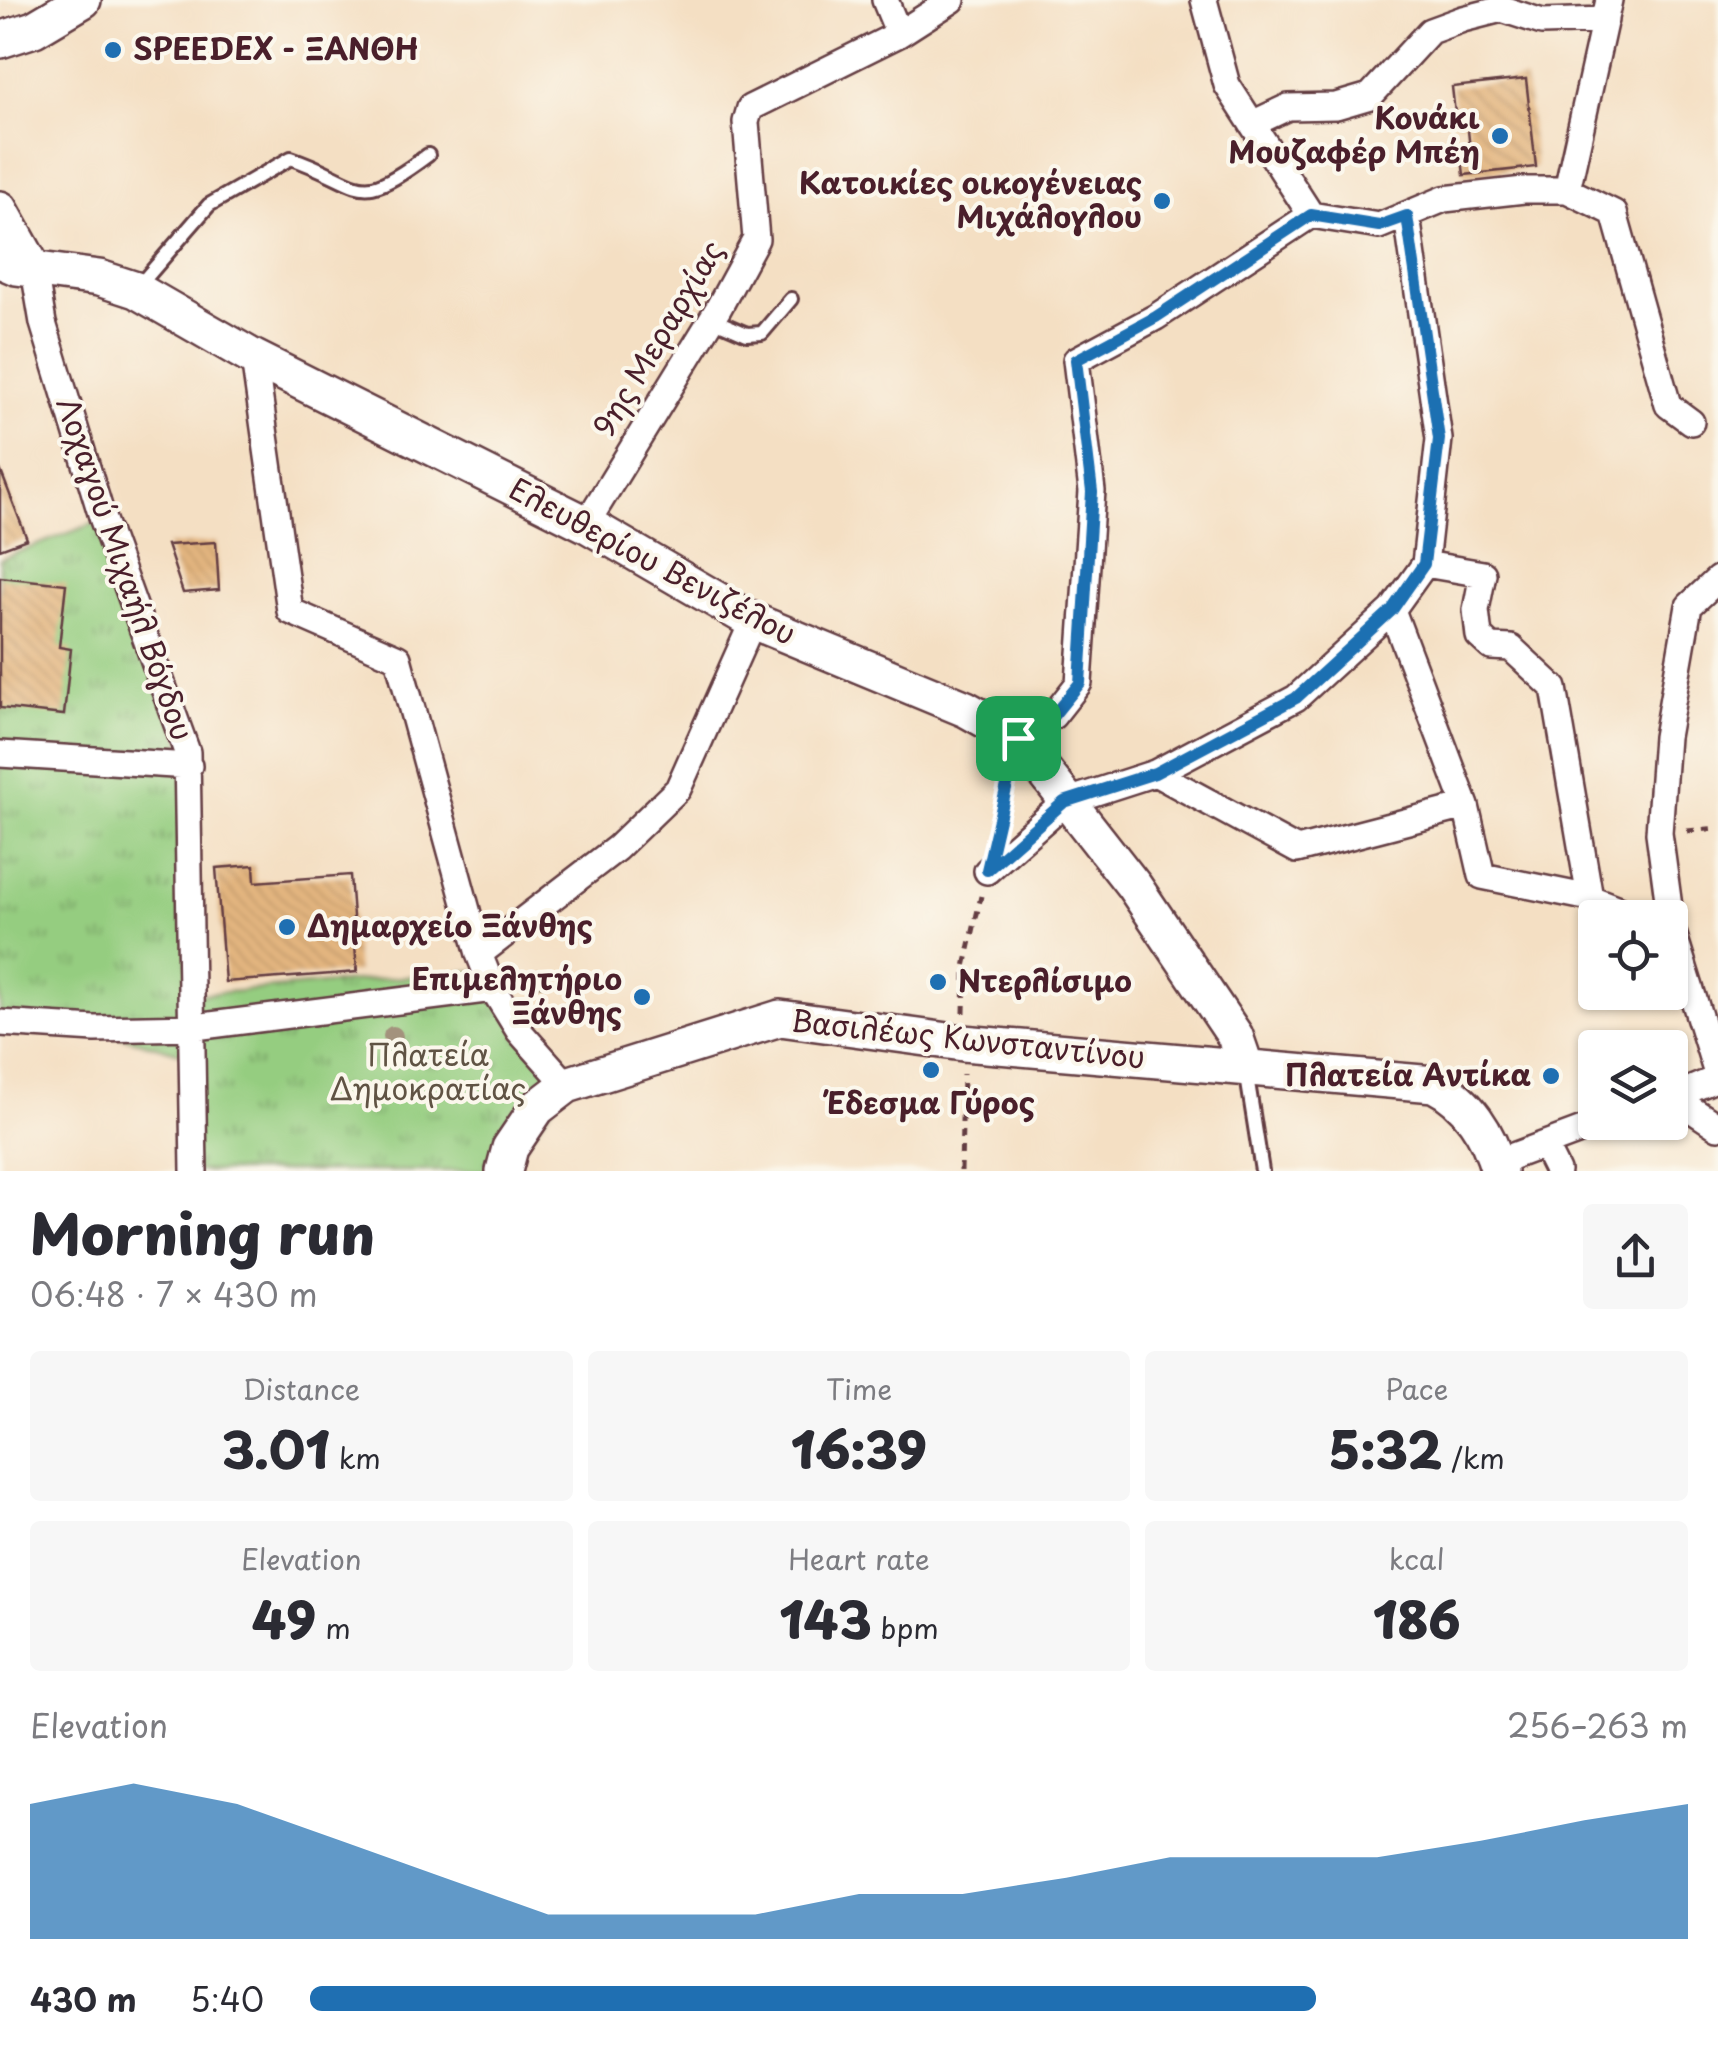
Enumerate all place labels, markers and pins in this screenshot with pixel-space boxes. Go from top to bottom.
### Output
place label: SPEEDEX - ΞΑΝΘΗ [133,25,419,70]
marker: SPEEDEX - ΞΑΝΘΗ [102,39,124,61]
place label: Κονάκι Μουζαφέρ Μπέη [1228,94,1480,173]
marker: Κονάκι Μουζαφέρ Μπέη [1489,125,1511,147]
place label: Κατοικίες οικογένειας Μιχάλογλου [799,159,1142,238]
marker: Κατοικίες οικογένειας Μιχάλογλου [1151,190,1173,212]
pin [976,696,1061,781]
place label: Δημαρχείο Ξάνθης [307,902,593,947]
marker: Δημαρχείο Ξάνθης [276,916,298,938]
place label: Επιμελητήριο Ξάνθης [412,955,622,1034]
place label: Ντερλίσιμο [958,957,1132,1002]
marker: Ντερλίσιμο [927,971,949,993]
marker: Επιμελητήριο Ξάνθης [631,986,653,1008]
place label: Πλατεία Αντίκα [1285,1051,1531,1096]
marker: Έδεσμα Γύρος [920,1059,942,1081]
marker: Πλατεία Αντίκα [1540,1065,1562,1087]
place label: Έδεσμα Γύρος [822,1079,1035,1124]

